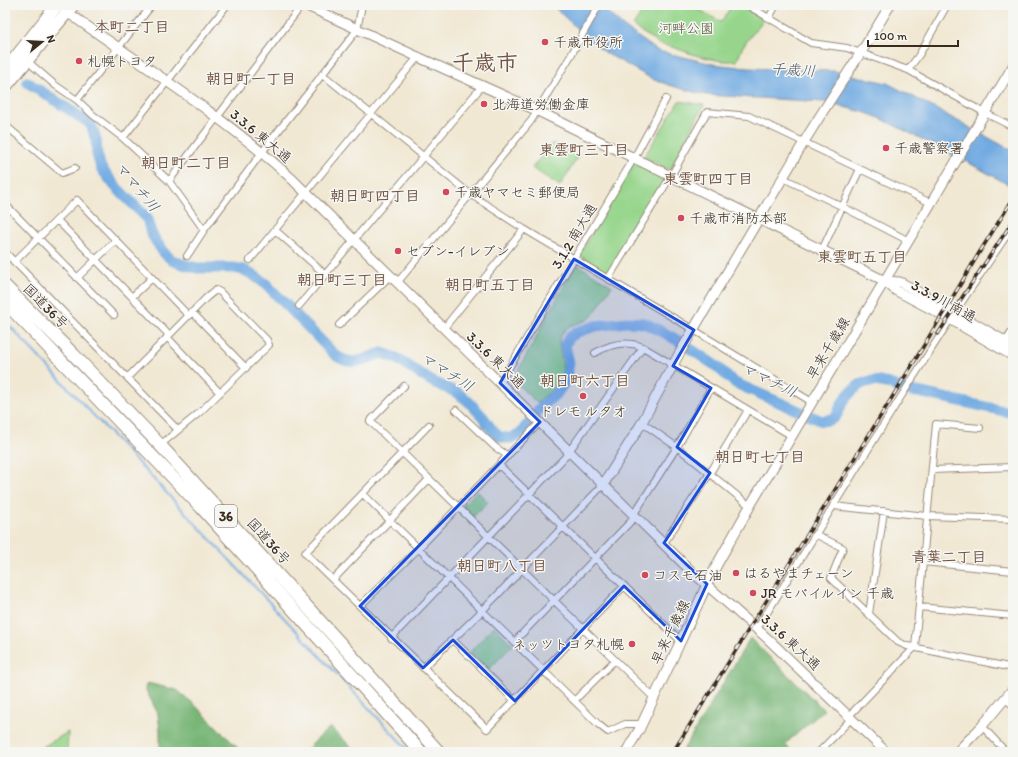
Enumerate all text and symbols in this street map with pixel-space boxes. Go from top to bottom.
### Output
district label: 本町二丁目 [94,18,170,36]
park label: 河畔公園 [658,20,714,37]
north arrow [22,22,62,62]
scale bar [868,22,958,48]
text: 100 m [874,29,907,43]
text: N [44,34,58,45]
place label: 千歳市役所 [553,34,623,51]
marker: 千歳市役所 [540,37,550,47]
district label: 千歳市 [452,49,518,76]
place label: 札幌トヨタ [87,53,157,70]
marker: 札幌トヨタ [74,56,84,66]
water label: 千歳川 [770,60,816,80]
district label: 朝日町一丁目 [206,70,296,88]
place label: 北海道労働金庫 [492,96,590,113]
marker: 北海道労働金庫 [479,99,489,109]
street label: 3.3.6 東大通 [227,106,295,167]
place label: 千歳警察署 [894,140,964,157]
district label: 東雲町三丁目 [539,141,629,159]
marker: 千歳警察署 [881,143,891,153]
district label: 朝日町二丁目 [141,154,231,172]
water label: ママチ川 [111,158,163,216]
district label: 東雲町四丁目 [663,170,753,188]
place label: 千歳ヤマセミ郵便局 [454,184,580,201]
district label: 朝日町四丁目 [330,187,420,205]
marker: 千歳ヤマセミ郵便局 [441,187,451,197]
street label: 3.1.2 南大通 [548,200,601,272]
place label: 千歳市消防本部 [689,210,787,227]
marker: 千歳市消防本部 [676,213,686,223]
place label: セブン-イレブン [406,243,510,260]
marker: セブン-イレブン [393,246,403,256]
district label: 東雲町五丁目 [817,248,907,266]
district label: 朝日町三丁目 [297,271,387,289]
district label: 朝日町五丁目 [445,276,535,294]
street label: 3.3.9川南通 [908,277,979,326]
street label: 国道36号 [19,280,72,333]
street label: 早来千歳線 [803,314,854,383]
street label: 3.3.6 東大通 [463,328,528,392]
water label: ママチ川 [417,348,477,396]
water label: ママチ川 [738,359,800,401]
district label: 朝日町六丁目 [540,372,630,390]
marker: ドレモ ルタオ [578,391,588,401]
place label: ドレモ ルタオ [539,403,627,420]
district label: 朝日町七丁目 [715,448,805,466]
road number: 36 [215,505,237,527]
street label: 国道36号 [243,514,294,568]
district label: 青葉二丁目 [911,548,987,566]
district label: 朝日町八丁目 [457,557,547,575]
place label: はるやまチェーン [744,565,854,582]
place label: コスモ石油 [653,567,722,584]
marker: はるやまチェーン [731,568,741,578]
marker: コスモ石油 [640,570,650,580]
place label: JR モバイルイン 千歳 [761,585,894,602]
marker: JR モバイルイン 千歳 [748,588,758,598]
street label: 早来千歳線 [647,597,693,667]
street label: 3.3.6 東大通 [758,611,824,674]
place label: ネッツトヨタ札幌 [513,636,624,653]
marker: ネッツトヨタ札幌 [627,639,637,649]

